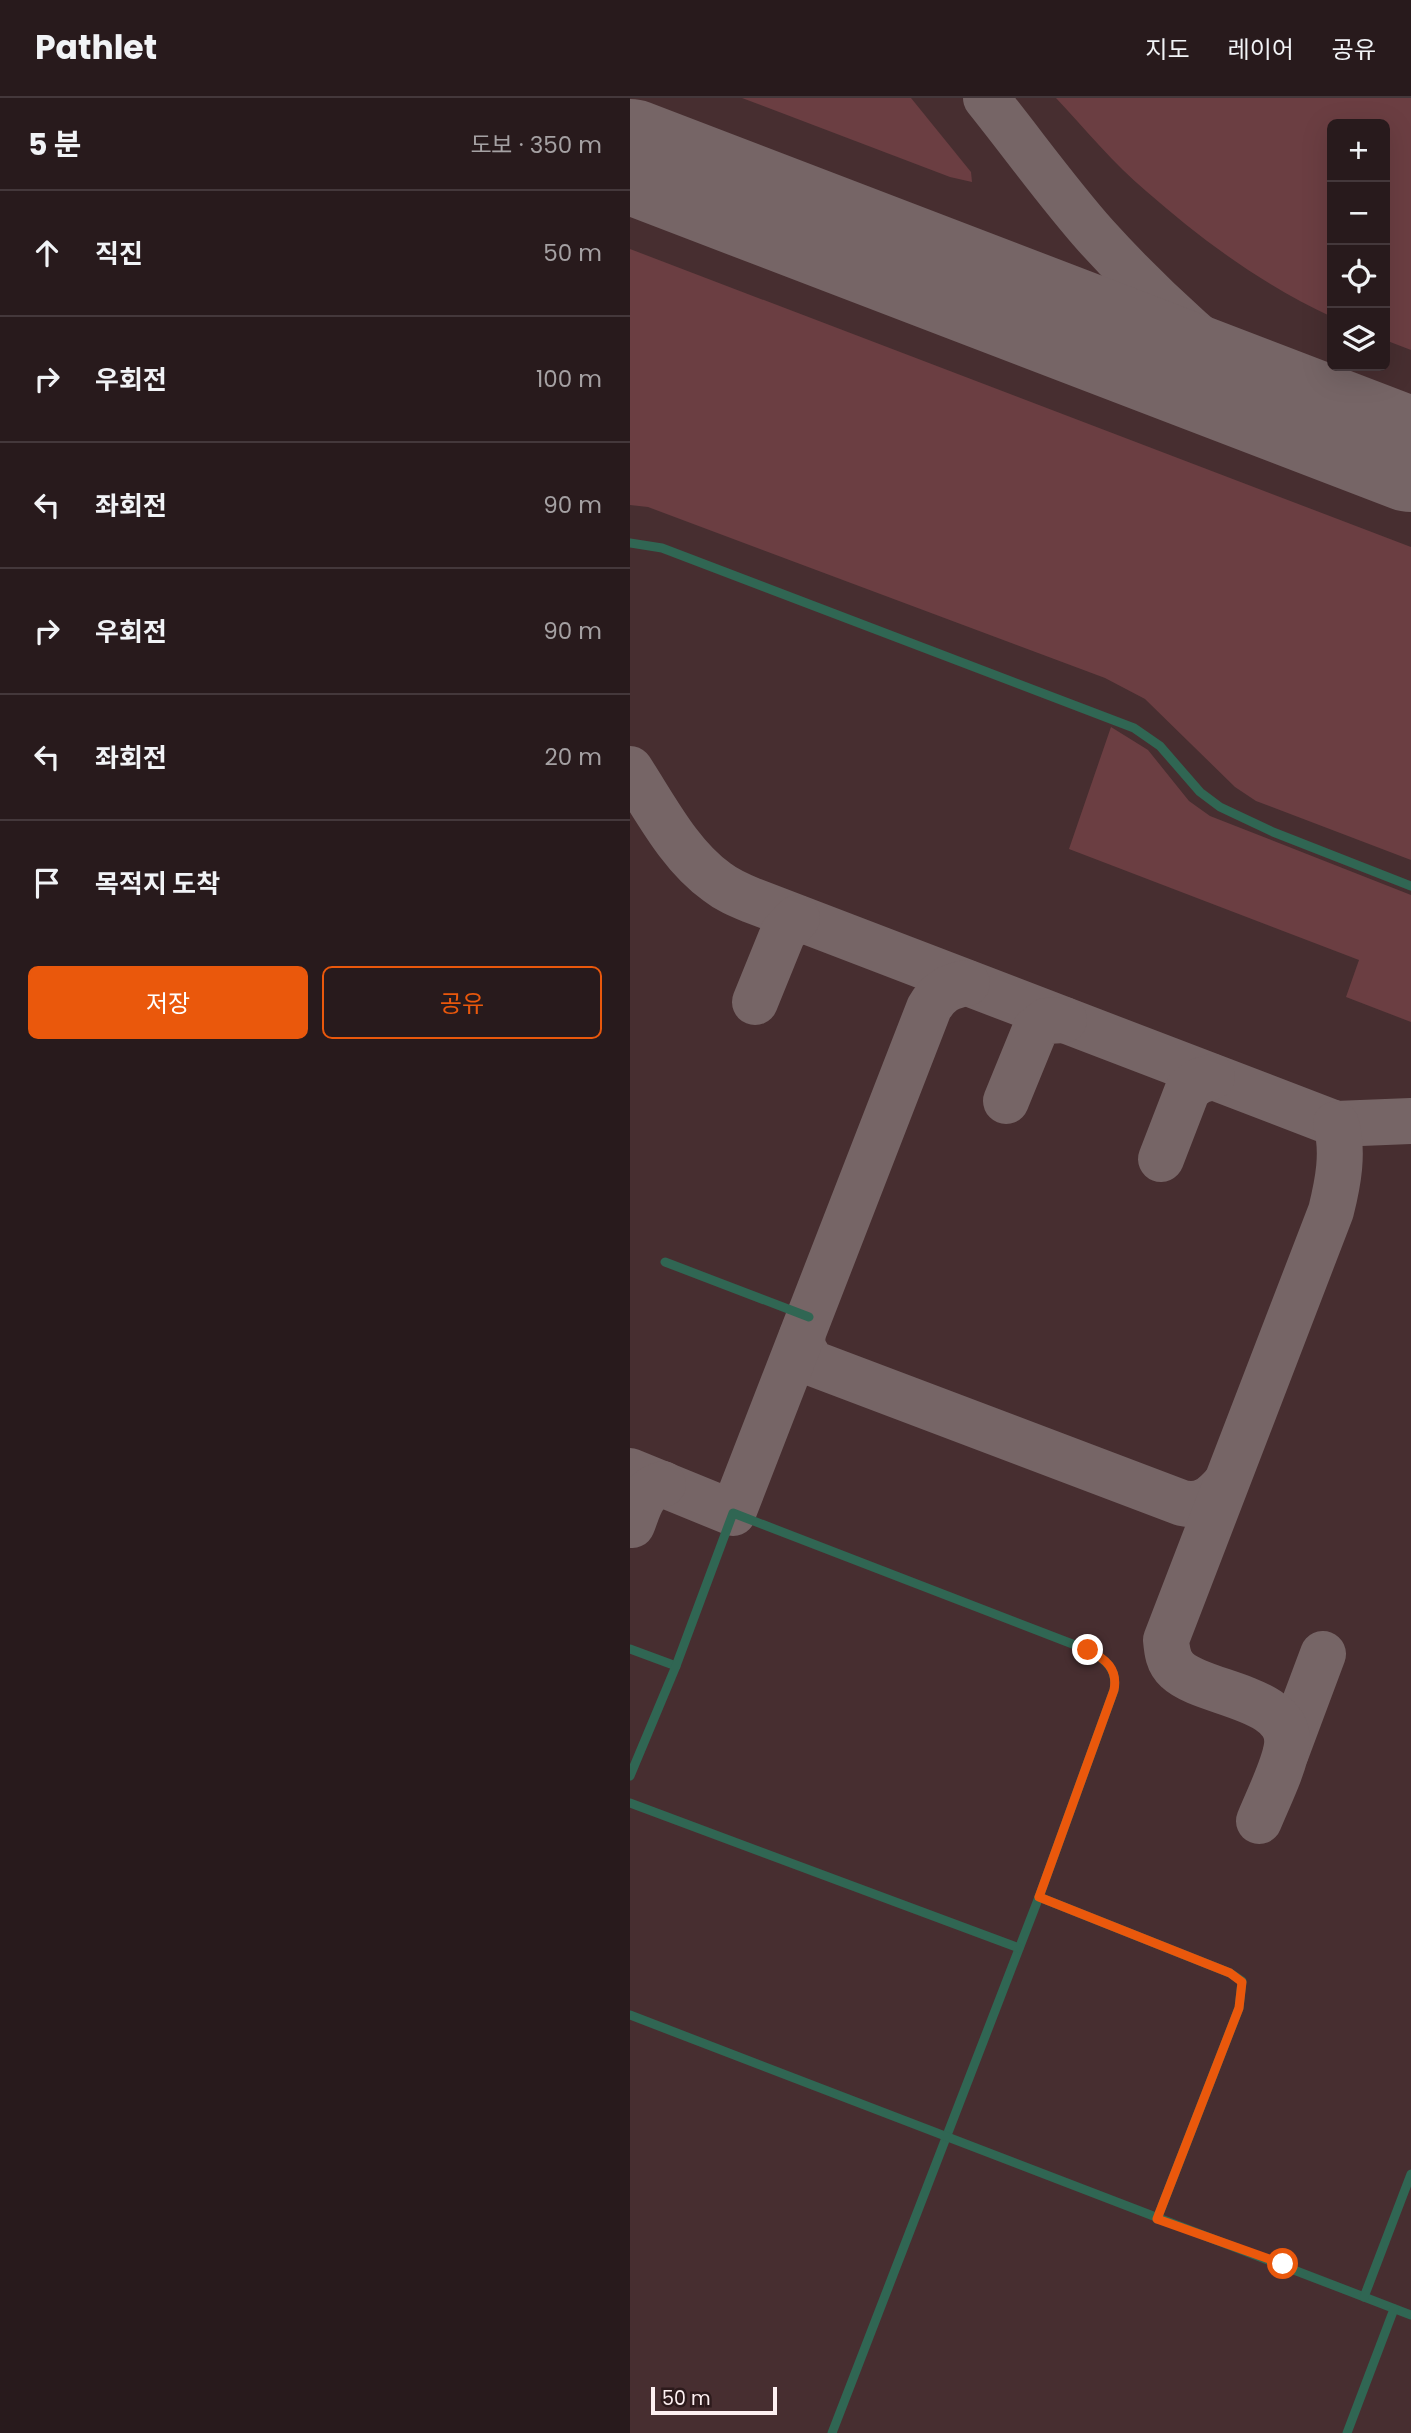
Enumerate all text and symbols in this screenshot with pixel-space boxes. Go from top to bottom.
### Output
text: Pathlet [35,24,157,71]
text: 지도 [1145,33,1190,66]
text: 레이어 [1228,33,1294,66]
text: 공유 [1332,33,1376,66]
map controls [1327,119,1390,371]
button: + [1327,119,1390,182]
text: 5 분 [28,123,81,166]
text: 도보 · 350 m [470,129,602,161]
button: − [1327,182,1390,245]
icon: ahead [28,234,66,272]
text: 직진 [95,236,143,272]
text: 50 m [543,237,602,269]
button: locate [1327,245,1390,308]
button: layers [1327,308,1390,371]
icon: right [28,360,66,398]
text: 우회전 [95,362,167,398]
text: 100 m [536,363,602,395]
icon: left [28,486,66,524]
text: 좌회전 [95,488,167,524]
text: 90 m [543,489,602,521]
icon: right [28,612,66,650]
text: 우회전 [95,614,167,650]
text: 90 m [543,615,602,647]
icon: left [28,738,66,776]
text: 좌회전 [95,740,167,776]
text: 20 m [544,741,602,773]
icon: arrive [28,864,66,902]
text: 목적지 도착 [95,866,220,902]
button: 저장 [28,966,308,1039]
button: 공유 [322,966,602,1039]
route end [1072,1634,1103,1665]
route start [1267,2248,1298,2279]
scale bar [651,2384,777,2416]
text: 50 m [662,2385,711,2412]

